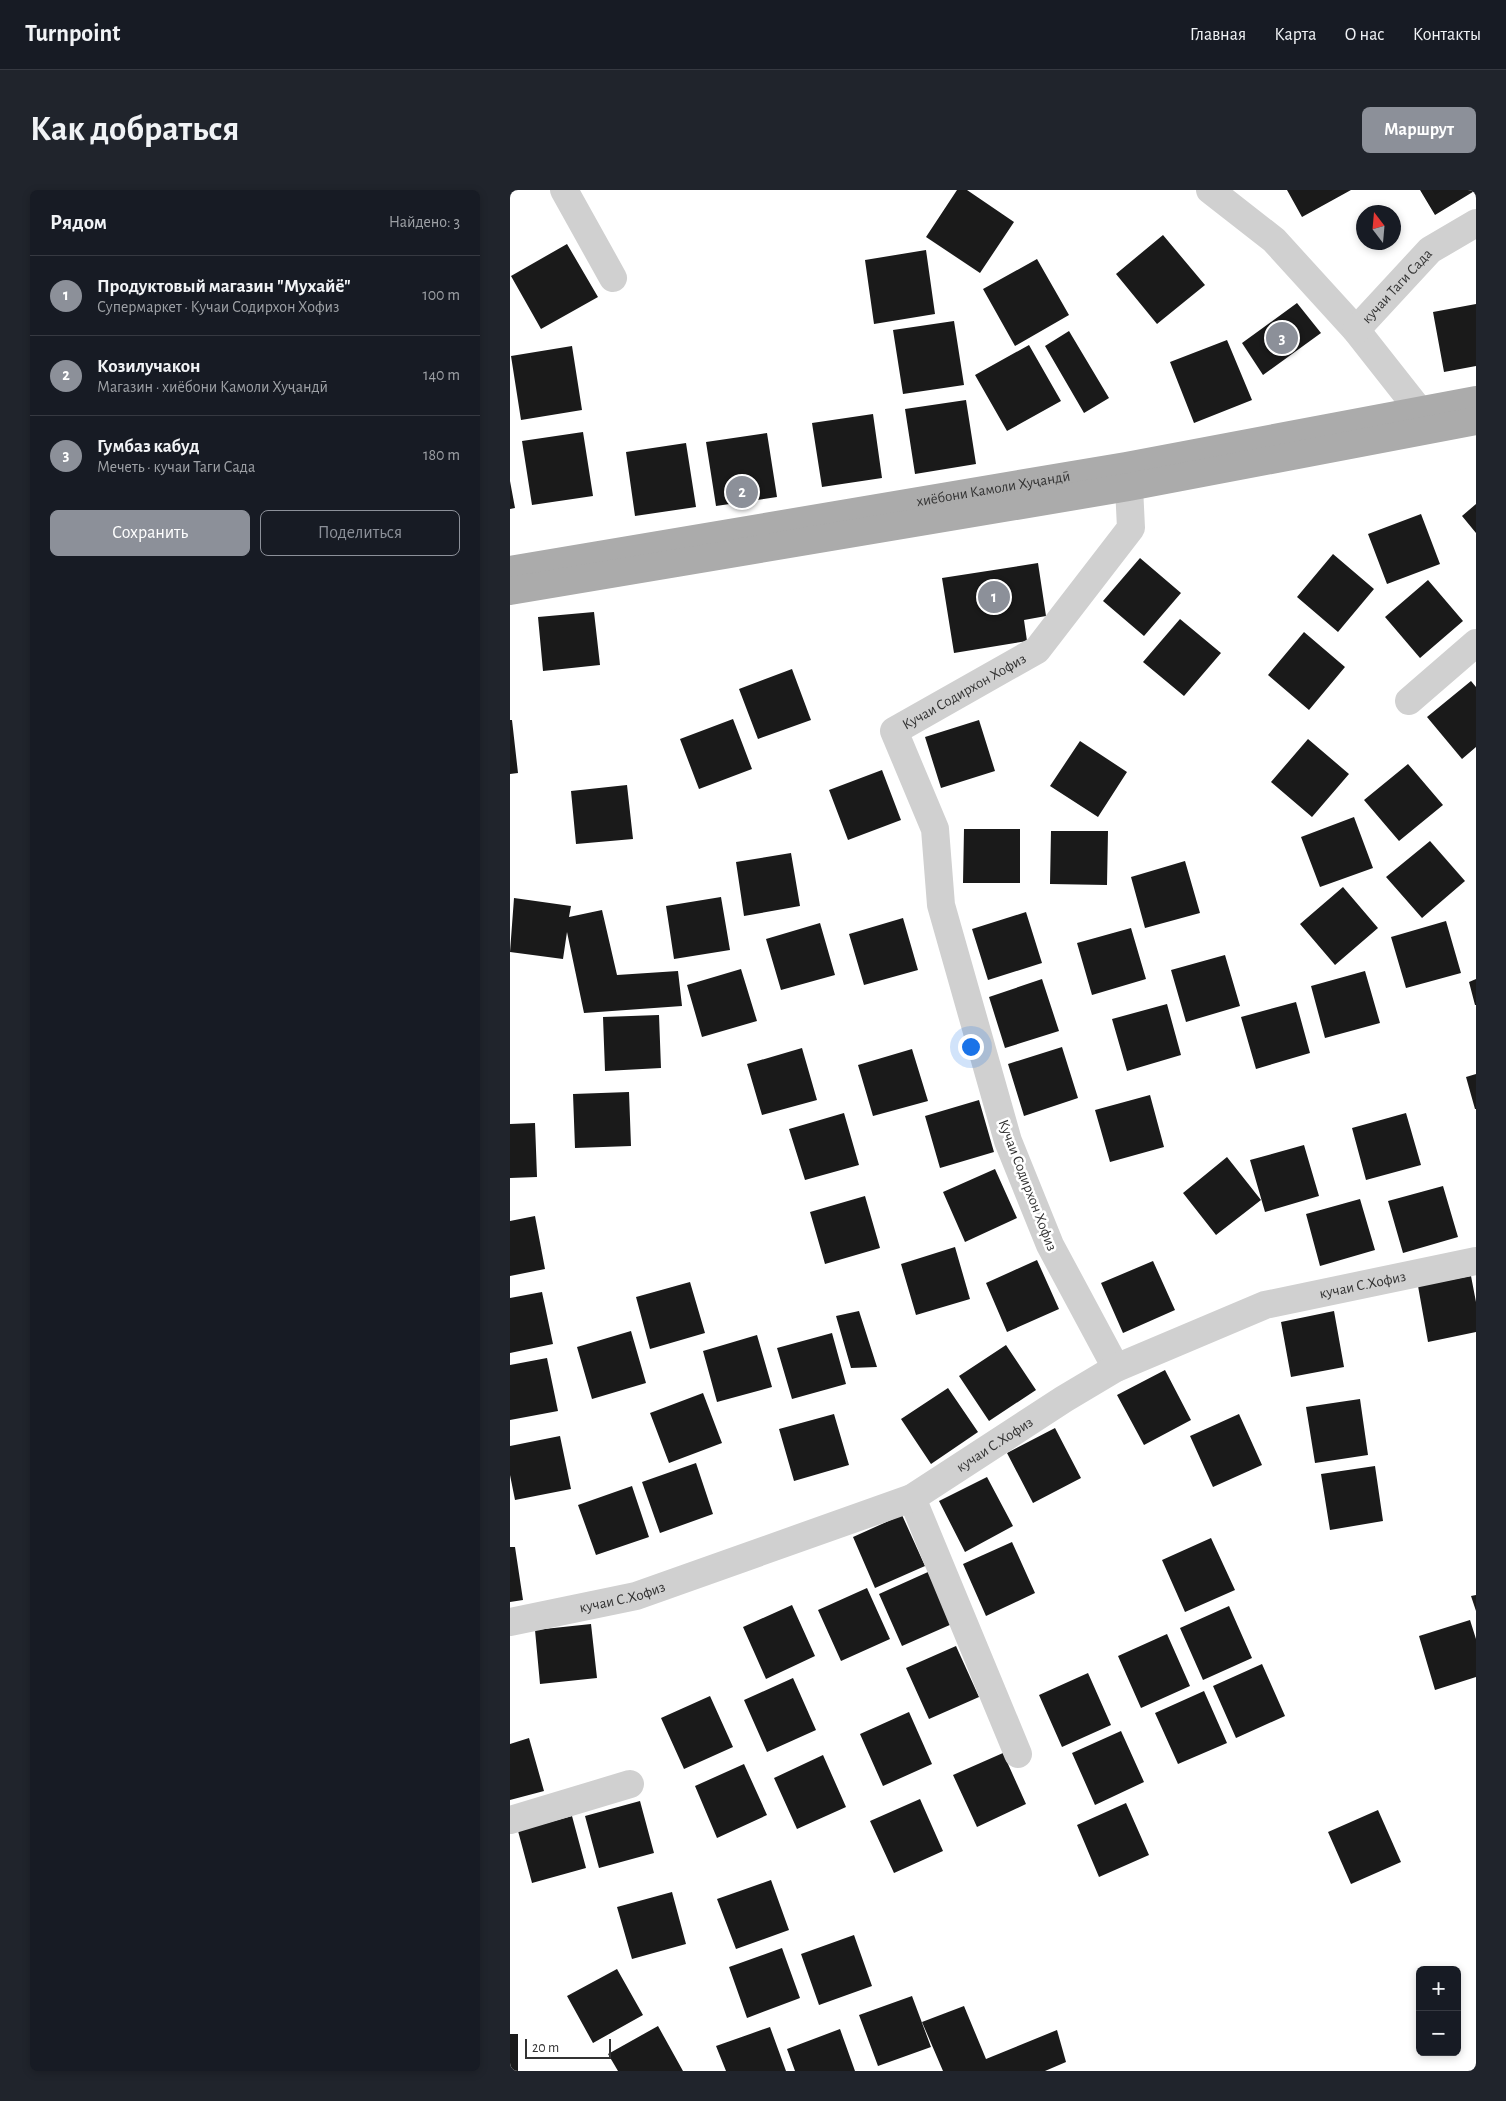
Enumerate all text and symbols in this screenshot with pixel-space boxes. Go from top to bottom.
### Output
text: Turnpoint [25,22,120,46]
text: Главная [1190,26,1246,44]
text: Карта [1274,26,1316,44]
text: О нас [1344,26,1385,44]
text: Контакты [1413,26,1481,44]
button: Маршрут [1362,107,1476,153]
text: Как добраться [30,112,239,147]
north arrow [1356,205,1401,250]
text: Рядом [50,212,107,233]
text: Найдено: 3 [389,214,460,230]
street label: кучаи Таги Сада [1359,246,1435,326]
text: Продуктовый магазин "Мухайё" [97,277,351,296]
text: 1 [63,287,69,303]
text: 100 m [422,287,460,303]
text: Супермаркет · Кучаи Содирхон Хофиз [97,299,339,315]
pin: 3 [1266,319,1298,357]
text: Козилучакон [97,357,201,376]
text: 2 [62,367,70,383]
text: 140 m [423,367,460,383]
text: Магазин · хиёбони Камоли Хуҷандӣ [97,379,328,395]
text: Гумбаз кабуд [97,437,200,456]
text: 3 [63,447,69,463]
text: 180 m [423,447,460,463]
text: Мечеть · кучаи Таги Сада [97,459,255,475]
street label: хиёбони Камоли Хуҷандӣ [915,469,1071,509]
pin: 2 [726,473,758,511]
button: Сохранить [50,510,250,556]
button: Поделиться [260,510,460,556]
pin: 1 [978,578,1010,616]
street label: Кучаи Содирхон Хофиз [900,651,1029,733]
your location [958,1034,984,1060]
street label: Кучаи Содирхон Хофиз [996,1117,1060,1253]
street label: кучаи С.Хофиз [1318,1269,1407,1301]
street label: кучаи С.Хофиз [954,1414,1036,1475]
street label: кучаи С.Хофиз [578,1579,667,1615]
map controls [1416,1966,1461,2056]
button: + [1416,1966,1461,2011]
button: − [1416,2011,1461,2056]
scale bar [525,2036,611,2059]
text: 20 m [532,2041,559,2055]

